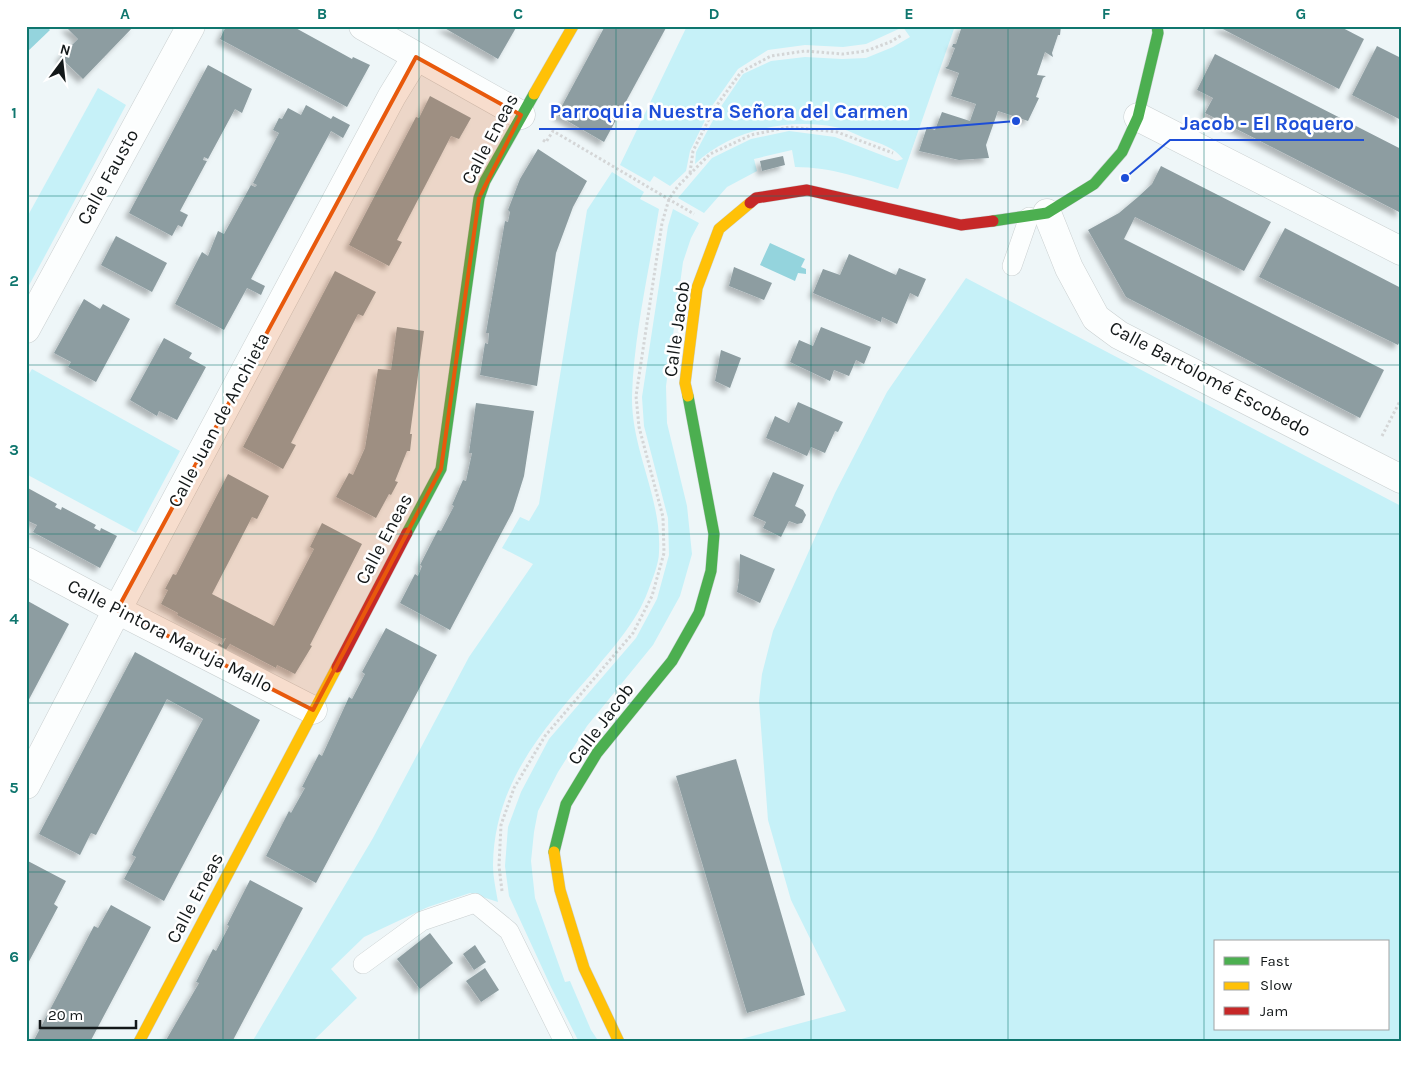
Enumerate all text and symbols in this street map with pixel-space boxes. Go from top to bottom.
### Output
text: A [120,4,130,23]
text: B [317,4,327,23]
text: C [513,4,523,23]
text: D [709,4,720,23]
text: E [904,4,914,23]
text: F [1102,4,1111,23]
text: G [1296,4,1306,23]
north arrow [38,38,88,88]
text: N [58,40,72,59]
street label: Calle Eneas [457,90,523,188]
callout: Parroquia Nuestra Señora del Carmen [539,94,918,129]
text: Parroquia Nuestra Señora del Carmen [550,100,908,123]
text: 1 [11,103,17,122]
callout: Jacob - El Roquero [1170,105,1364,140]
text: Jacob - El Roquero [1180,112,1354,135]
street label: Calle Fausto [73,125,143,229]
text: 2 [9,271,19,290]
street label: Calle Jacob [659,280,695,378]
street label: Calle Bartolomé Escobedo [1106,316,1314,442]
street label: Calle Juan de Anchieta [164,329,274,511]
text: 3 [9,440,19,459]
street label: Calle Eneas [351,490,417,588]
street label: Calle Pintora Maruja Mallo [64,575,276,697]
text: 4 [9,609,19,628]
street label: Calle Jacob [563,679,639,769]
text: 5 [9,778,19,797]
street label: Calle Eneas [162,849,228,947]
legend [1214,940,1390,1030]
text: 6 [9,947,19,966]
text: Fast [1260,952,1290,970]
text: Slow [1260,976,1292,994]
scale bar [40,998,136,1030]
text: Jam [1260,1002,1288,1020]
text: 20 m [48,1006,83,1024]

